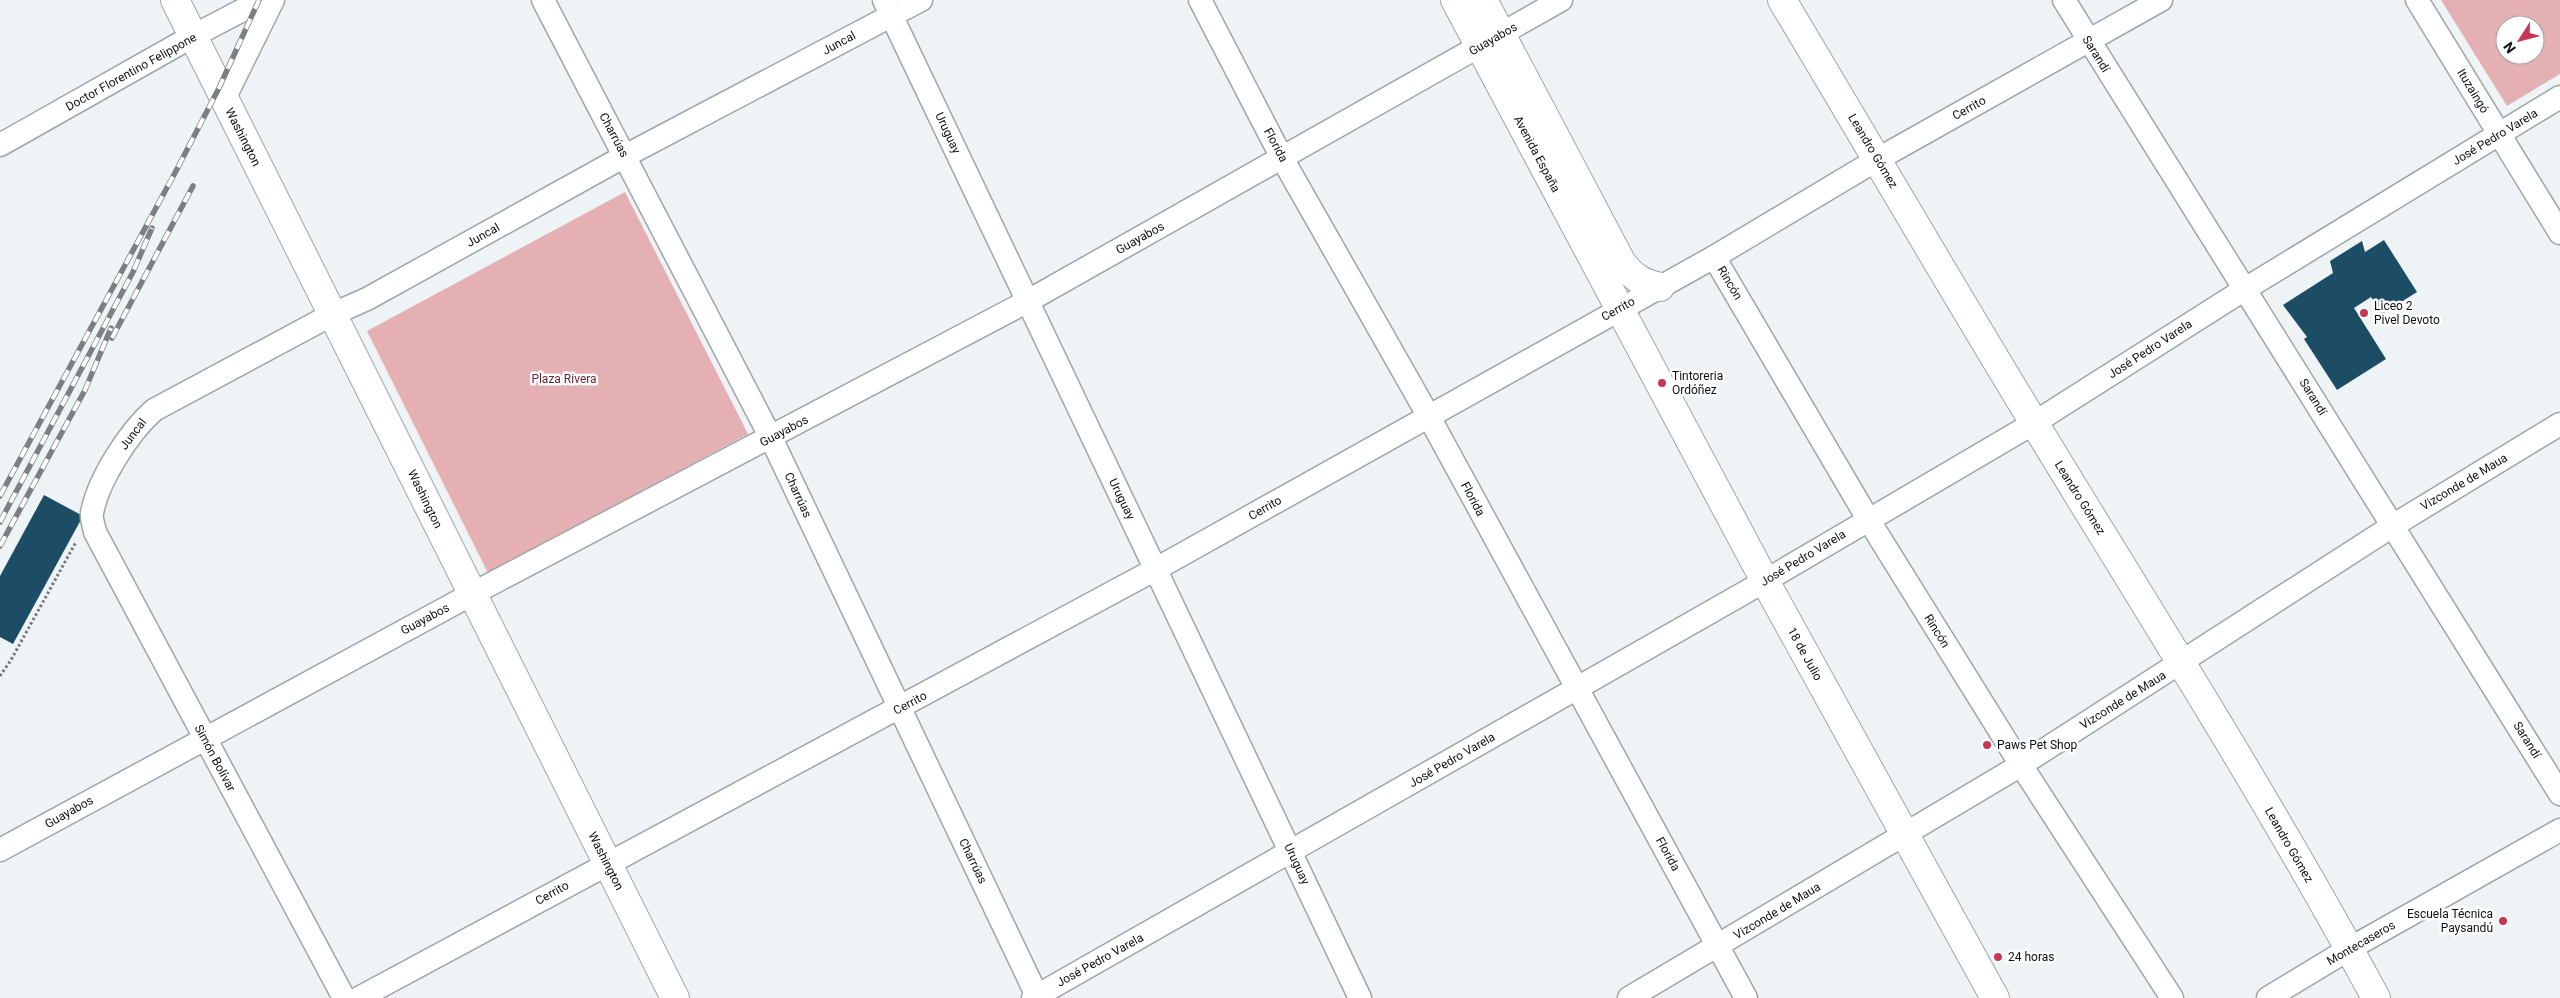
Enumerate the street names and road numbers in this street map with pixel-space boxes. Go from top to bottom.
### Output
street label: Guayabos [1466,20,1520,58]
street label: Juncal [820,28,858,58]
street label: Doctor Florentino Felippone [63,30,199,114]
street label: Sarandí [2079,33,2113,76]
street label: Ituzaingó [2454,66,2492,116]
street label: Cerrito [1950,93,1988,123]
street label: Washington [222,106,264,168]
street label: José Pedro Varela [2450,106,2540,168]
street label: Charrúas [596,110,632,160]
street label: Uruguay [932,110,964,156]
street label: Leandro Gómez [1845,111,1901,191]
street label: Avenida España [1511,113,1563,195]
street label: Florida [1261,126,1291,164]
street label: Guayabos [1113,219,1167,257]
street label: Juncal [464,220,502,250]
street label: Rincón [1715,264,1745,302]
street label: Cerrito [1599,294,1637,324]
street label: José Pedro Varela [2105,317,2195,381]
street label: Sarandí [2296,376,2330,419]
street label: Guayabos [757,412,811,450]
street label: Juncal [117,416,149,452]
street label: Vizconde de Maua [2418,451,2510,513]
street label: Leandro Gómez [2052,459,2108,538]
street label: Washington [405,467,445,531]
street label: Charrúas [781,470,815,520]
street label: Uruguay [1106,476,1138,522]
street label: Florida [1458,480,1488,518]
street label: Cerrito [1246,493,1284,523]
street label: José Pedro Varela [1758,527,1848,589]
street label: Guayabos [398,600,452,638]
street label: Rincón [1921,612,1953,650]
street label: 18 de Julio [1785,625,1825,683]
street label: Vizconde de Maua [2078,668,2168,732]
street label: Cerrito [891,688,929,718]
street label: Sarandí [2510,719,2544,762]
street label: Simón Bolívar [192,722,238,794]
street label: José Pedro Varela [1406,730,1498,790]
street label: Guayabos [42,793,96,831]
street label: Leandro Gómez [2262,805,2316,885]
street label: Washington [585,830,627,892]
street label: Florida [1653,835,1683,873]
street label: Charrúas [956,836,990,886]
street label: Uruguay [1281,841,1313,887]
street label: Cerrito [533,878,571,908]
street label: Vizconde de Maua [1731,880,1823,942]
street label: Montecaseros [2324,918,2398,968]
street label: José Pedro Varela [1054,930,1146,990]

